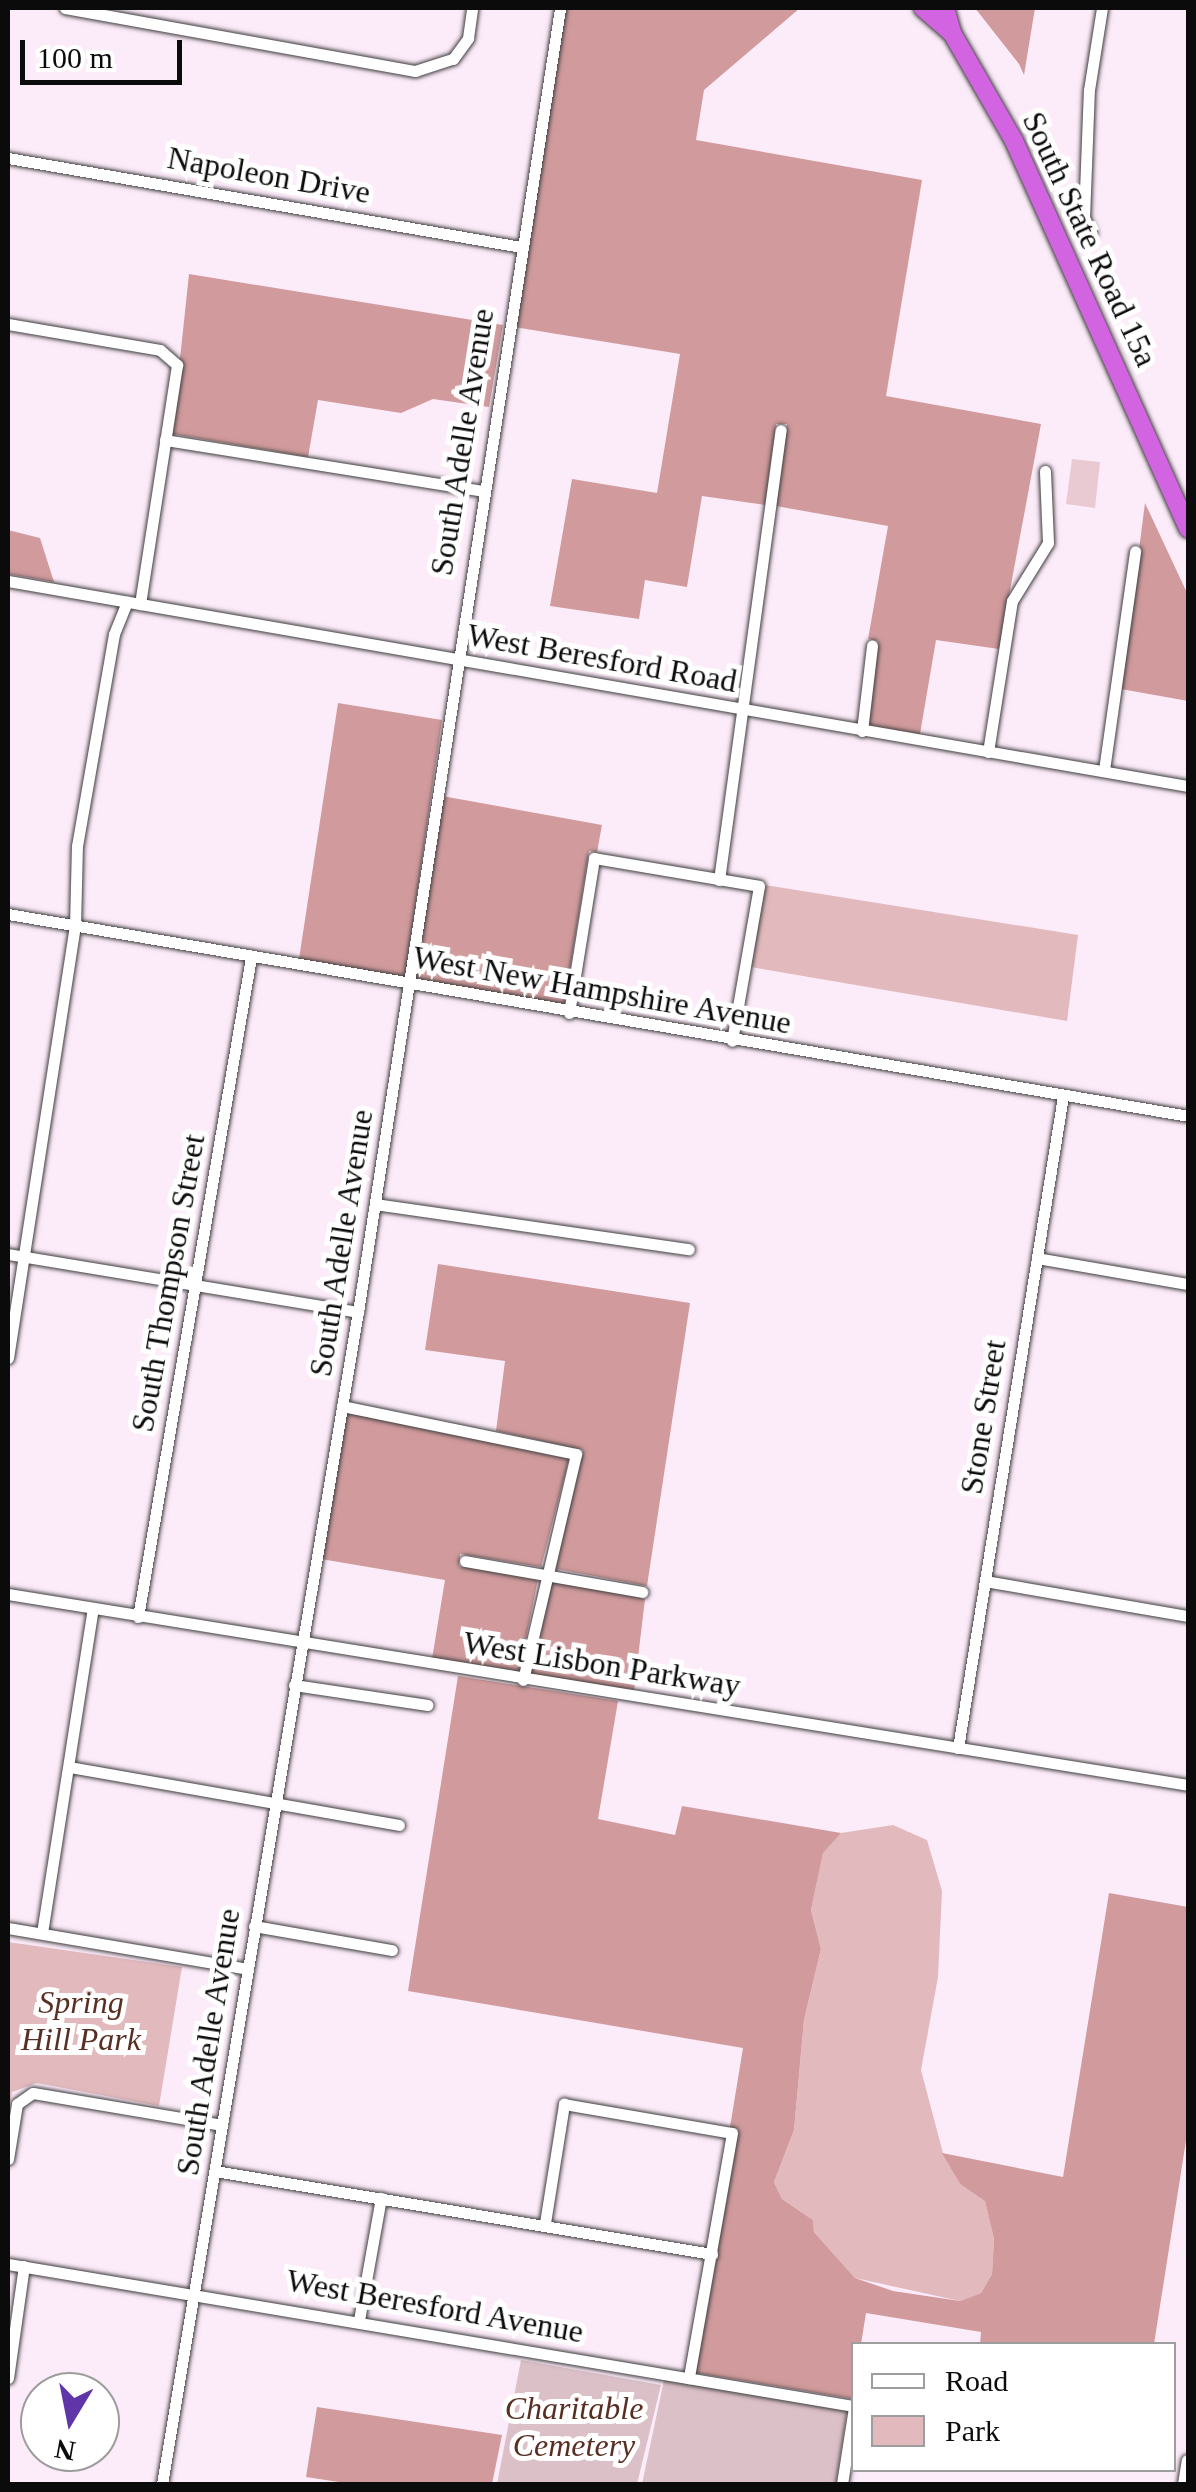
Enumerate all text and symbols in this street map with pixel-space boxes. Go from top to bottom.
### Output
scale bar [25,20,188,82]
text: 100 m [37,41,113,74]
street label: South State Road 15a [1014,106,1166,372]
street label: Napoleon Drive [165,138,373,212]
street label: South Adelle Avenue [422,304,502,580]
street label: West Beresford Road [464,615,740,701]
street label: West New Hampshire Avenue [409,938,795,1042]
street label: South Adelle Avenue [301,1105,381,1381]
street label: South Thompson Street [123,1131,213,1435]
street label: Stone Street [952,1337,1014,1497]
street label: West Lisbon Parkway [461,1623,743,1705]
street label: South Adelle Avenue [168,1904,248,2180]
park label: Spring Hill Park [21,1984,141,2059]
street label: West Beresford Avenue [283,2261,587,2351]
legend [851,2342,1176,2472]
text: Road [945,2364,1008,2397]
north arrow [20,2372,120,2472]
park label: Charitable Cemetery [505,2390,643,2465]
text: Park [945,2414,1000,2447]
text: N [52,2433,78,2467]

